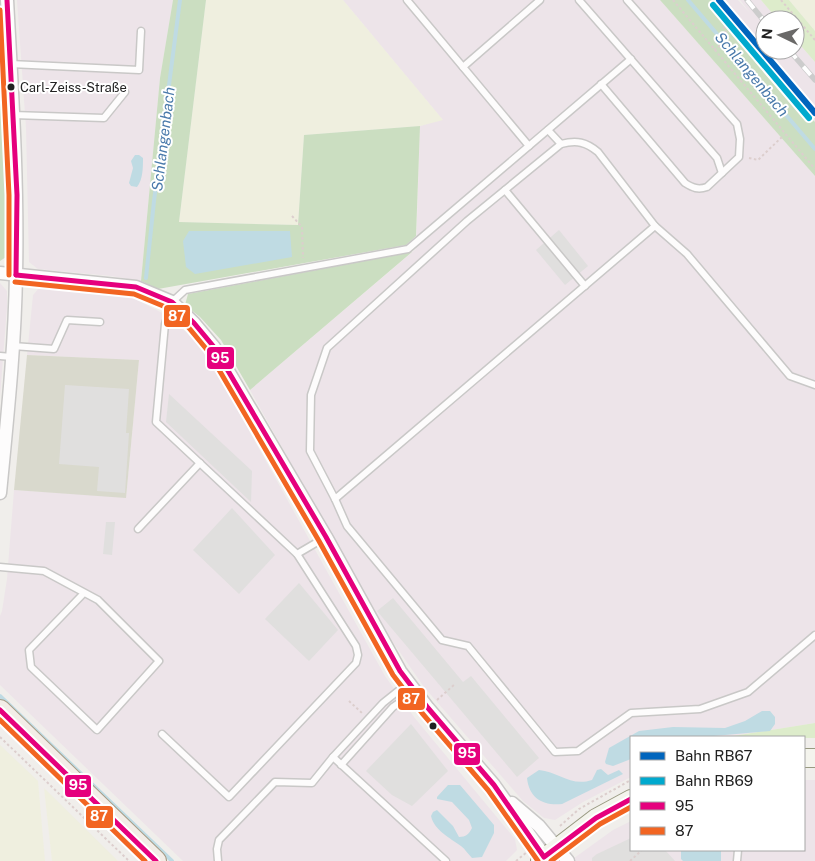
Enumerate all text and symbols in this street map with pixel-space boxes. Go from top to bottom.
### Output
north arrow [755,10,805,60]
water label: Schlangenbach [712,28,792,120]
text: N [759,28,775,40]
place label: Carl-Zeiss-Straße [20,80,127,95]
marker: Carl-Zeiss-Straße [6,82,16,92]
water label: Schlangenbach [148,86,178,192]
line badge: 87 [163,304,191,328]
text: 87 [168,308,186,324]
line badge: 95 [206,346,235,370]
text: 95 [211,350,229,366]
line badge: 87 [397,687,426,711]
text: 87 [402,691,420,707]
unlabelled marker [428,721,438,731]
legend [630,736,805,851]
line badge: 95 [453,742,481,766]
text: 95 [458,745,476,761]
text: Bahn RB67 [675,747,753,764]
text: Bahn RB69 [675,772,753,789]
line badge: 95 [64,774,92,798]
text: 95 [69,777,87,793]
text: 95 [675,797,694,814]
line badge: 87 [85,805,114,829]
text: 87 [90,808,108,824]
text: 87 [675,822,693,839]

